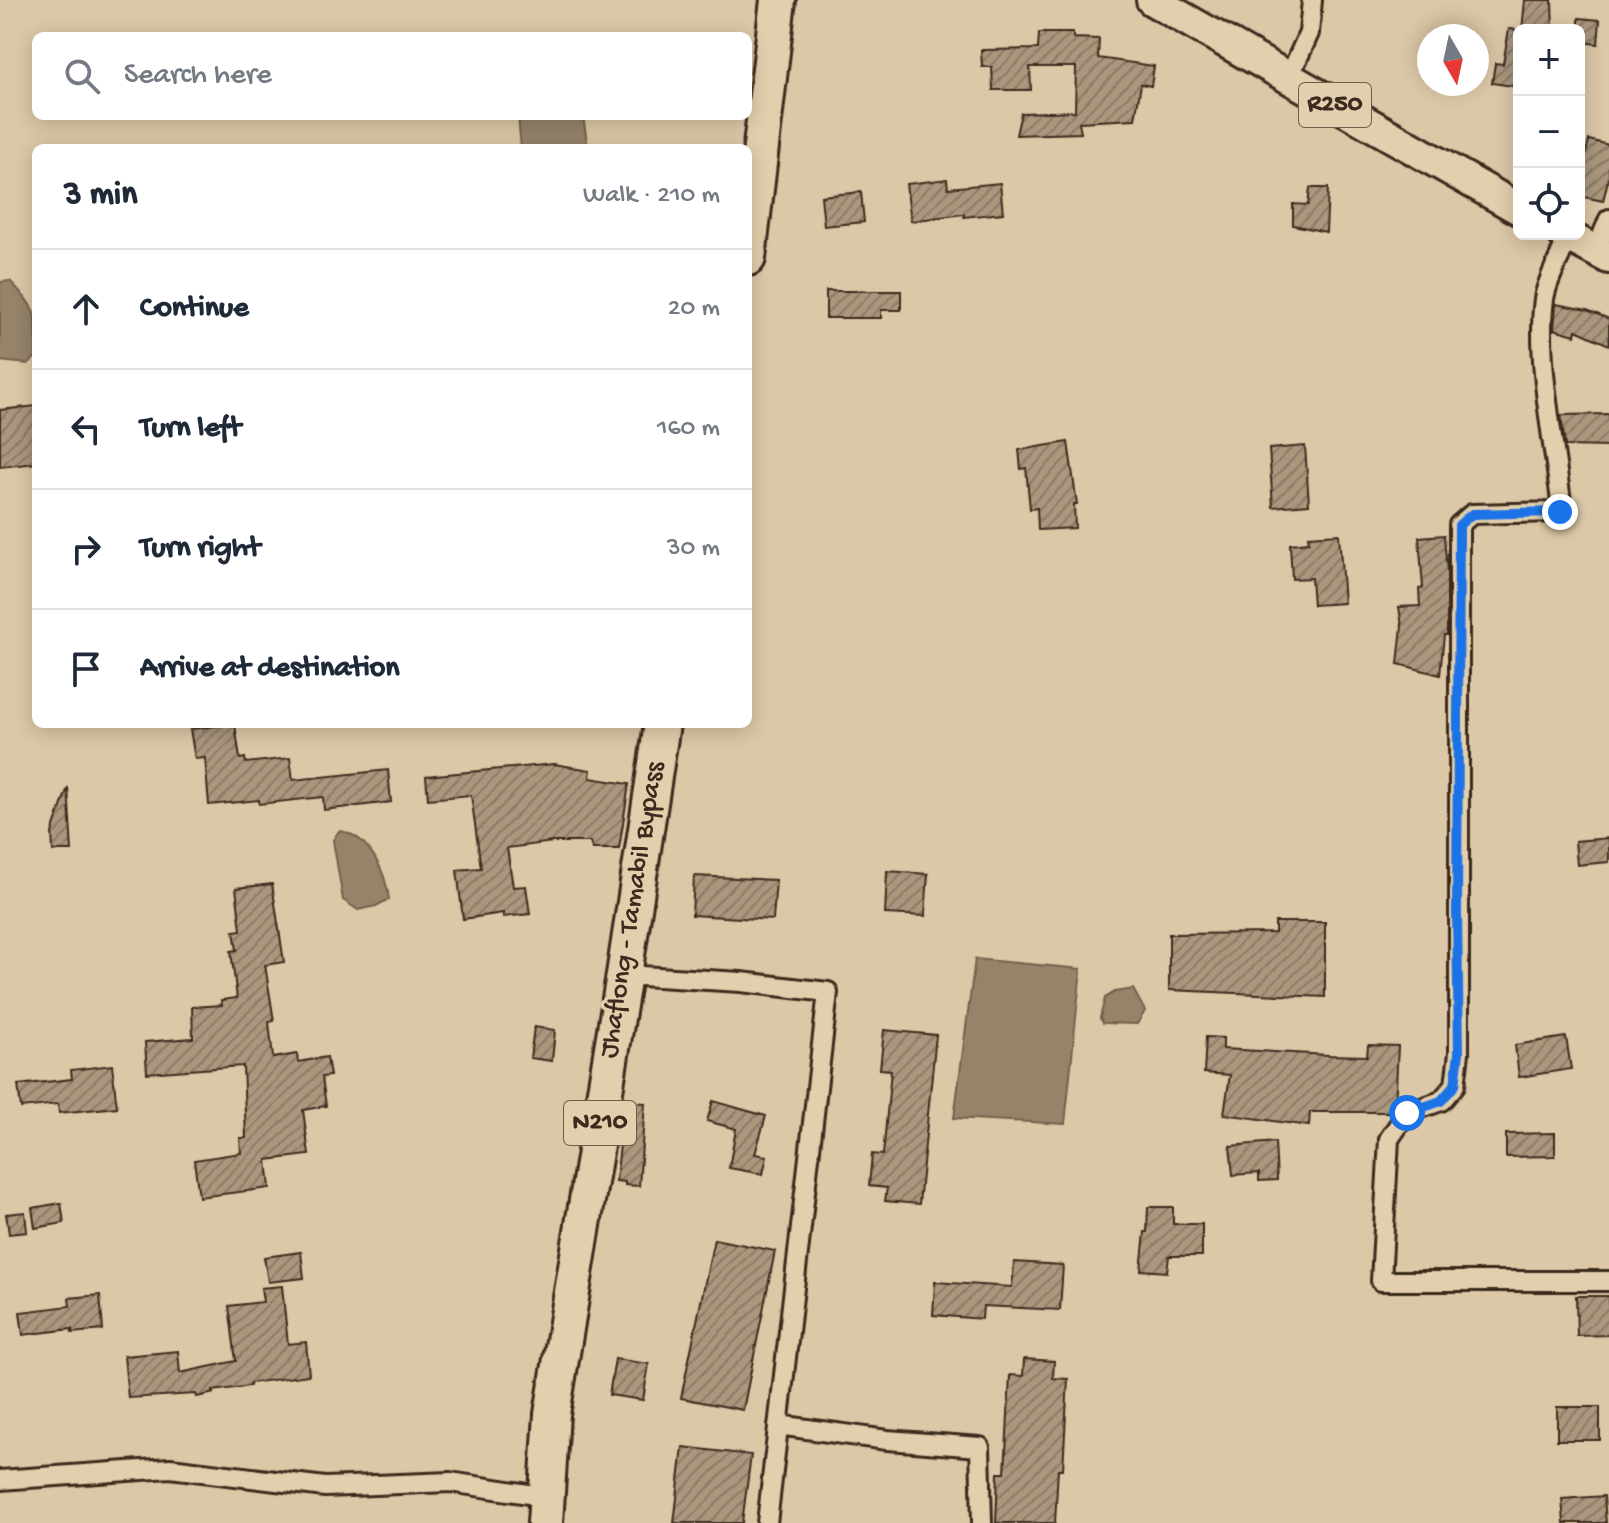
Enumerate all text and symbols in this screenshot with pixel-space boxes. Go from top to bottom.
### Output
north arrow [1417,24,1489,96]
map controls [1513,24,1585,240]
button: + [1513,24,1585,96]
search box [32,32,752,120]
icon: search [60,54,104,98]
text: Search here [124,59,272,94]
road number: R250 [1299,83,1371,127]
button: − [1513,96,1585,168]
button: locate [1513,168,1585,240]
text: 3 min [64,176,137,216]
text: Walk · 210 m [583,181,720,212]
icon: ahead [64,287,108,331]
text: Continue [140,292,249,327]
text: 20 m [668,294,720,325]
icon: left [64,407,108,451]
text: Turn left [140,412,241,447]
text: 160 m [657,414,720,445]
route end [1542,494,1578,530]
icon: right [64,527,108,571]
text: Turn right [140,532,260,567]
text: 30 m [667,534,720,565]
icon: arrive [64,647,108,691]
text: Arrive at destination [140,652,400,687]
street label: Jhaflong - Tamabil Bypass [593,759,673,1060]
route start [1389,1095,1425,1131]
road number: N210 [564,1101,636,1145]

